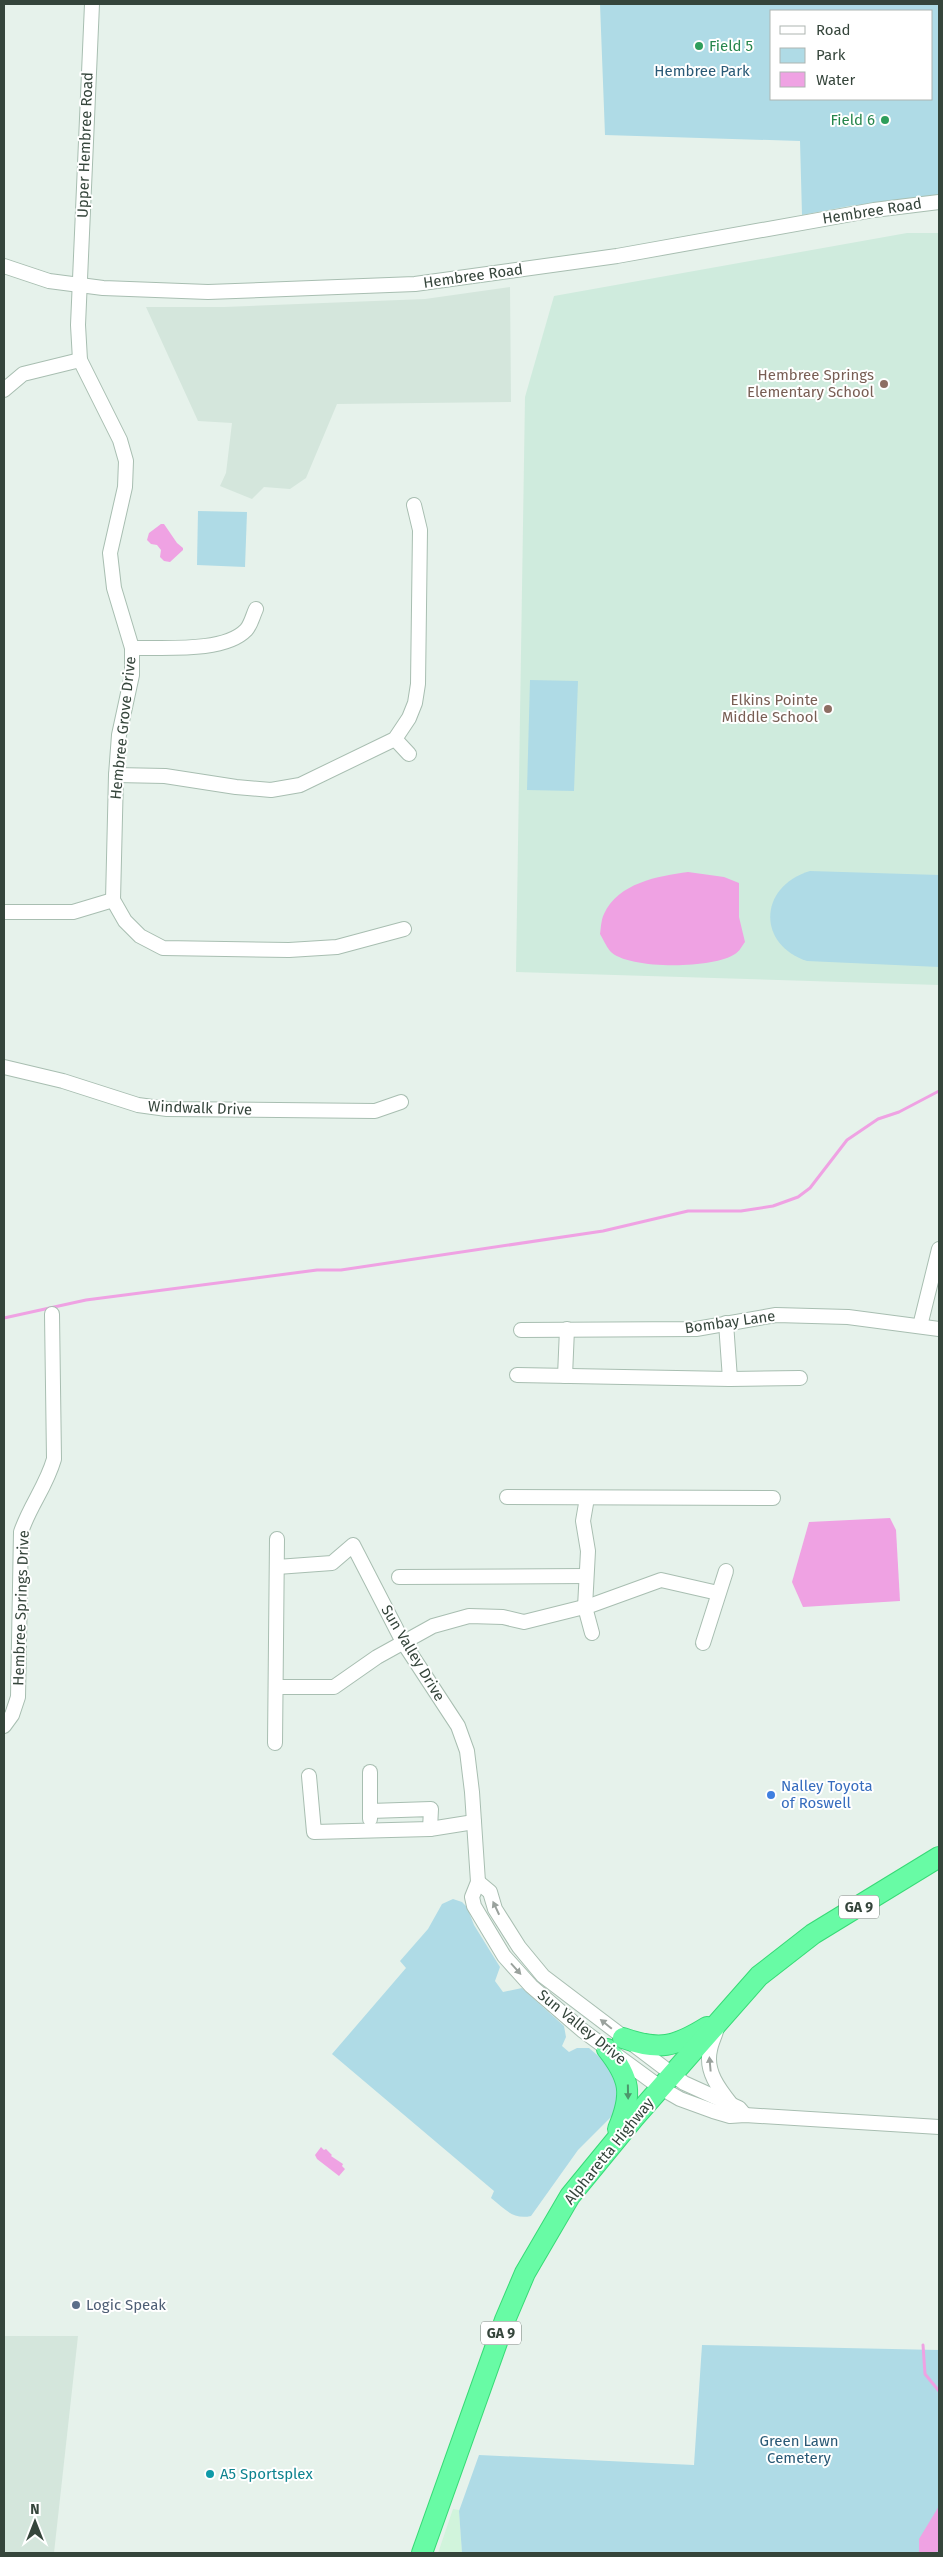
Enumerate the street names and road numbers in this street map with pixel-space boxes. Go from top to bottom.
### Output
street label: Upper Hembree Road [73,72,97,218]
street label: Hembree Road [821,194,923,228]
street label: Hembree Road [422,260,524,292]
street label: Hembree Grove Drive [107,655,139,801]
street label: Windwalk Drive [148,1097,252,1119]
street label: Bombay Lane [684,1307,776,1337]
street label: Hembree Springs Drive [9,1530,33,1686]
street label: Sun Valley Drive [377,1602,449,1704]
road number: GA 9 [839,1895,879,1918]
street label: Sun Valley Drive [534,1986,630,2068]
street label: Alpharetta Highway [560,2094,658,2208]
road number: GA 9 [481,2322,521,2344]

